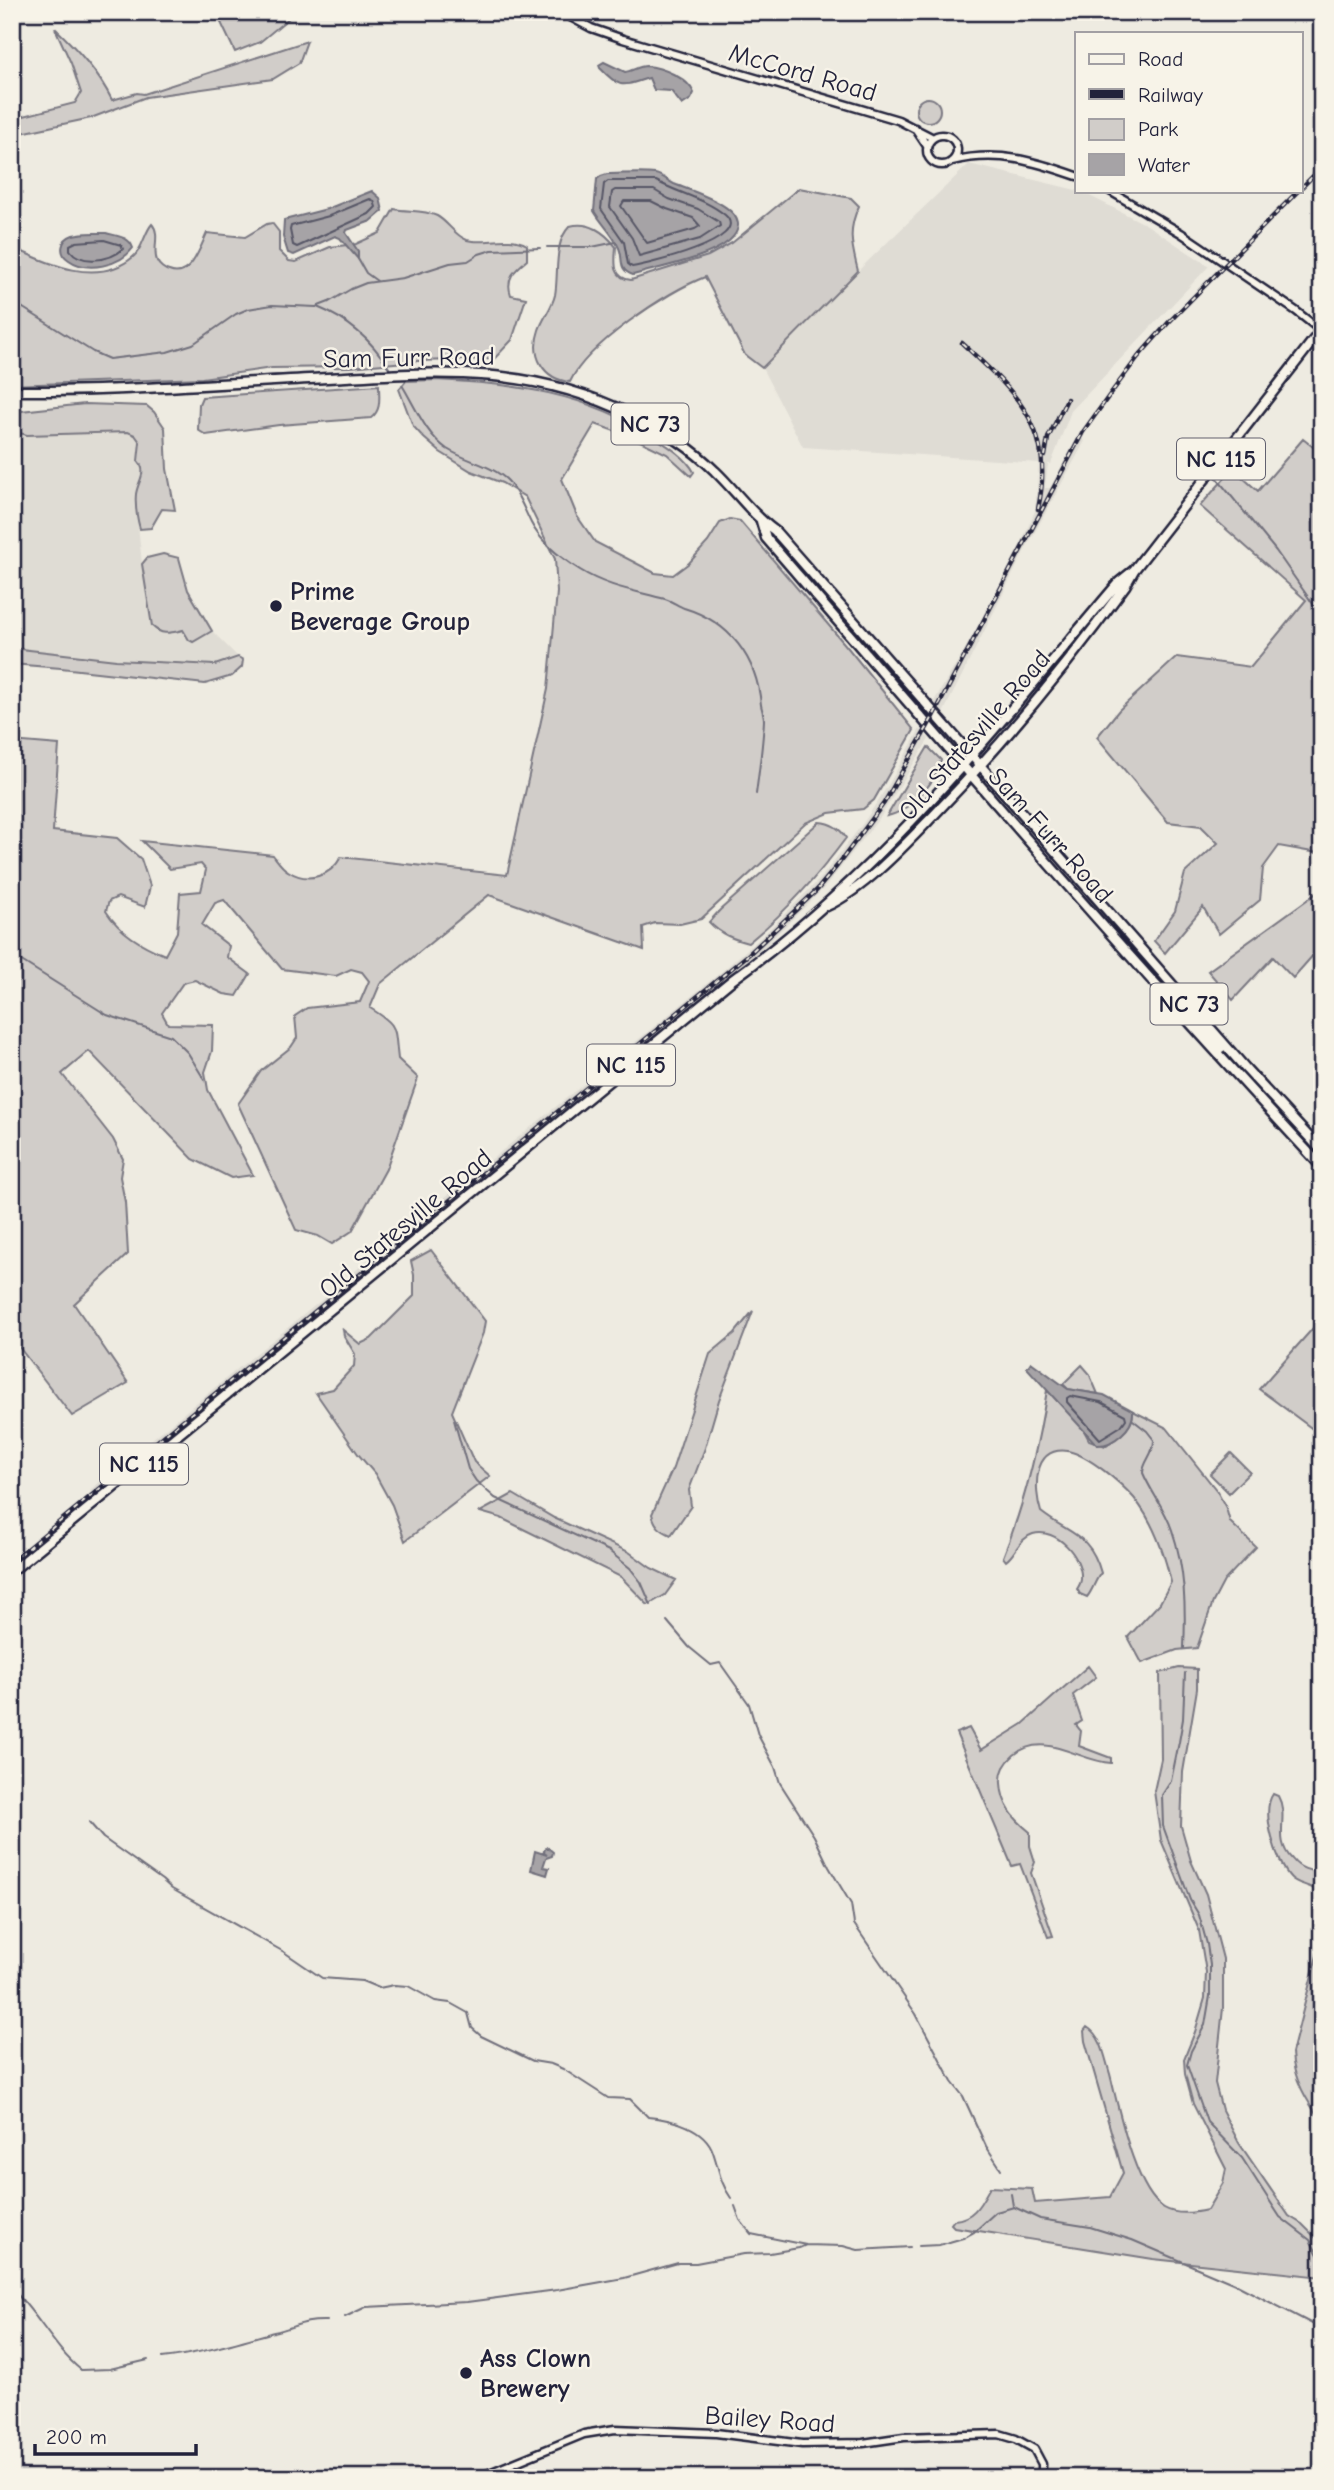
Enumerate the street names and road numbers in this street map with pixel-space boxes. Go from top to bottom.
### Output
street label: McCord Road [725,38,880,108]
street label: Sam Furr Road [323,342,495,374]
road number: NC 73 [612,404,688,444]
road number: NC 115 [1177,438,1265,480]
street label: Old Statesville Road [893,644,1057,827]
street label: Sam Furr Road [982,762,1119,910]
road number: NC 73 [1150,984,1228,1024]
road number: NC 115 [587,1044,675,1086]
street label: Old Statesville Road [313,1143,498,1305]
road number: NC 115 [100,1444,188,1484]
street label: Bailey Road [704,2400,836,2440]

